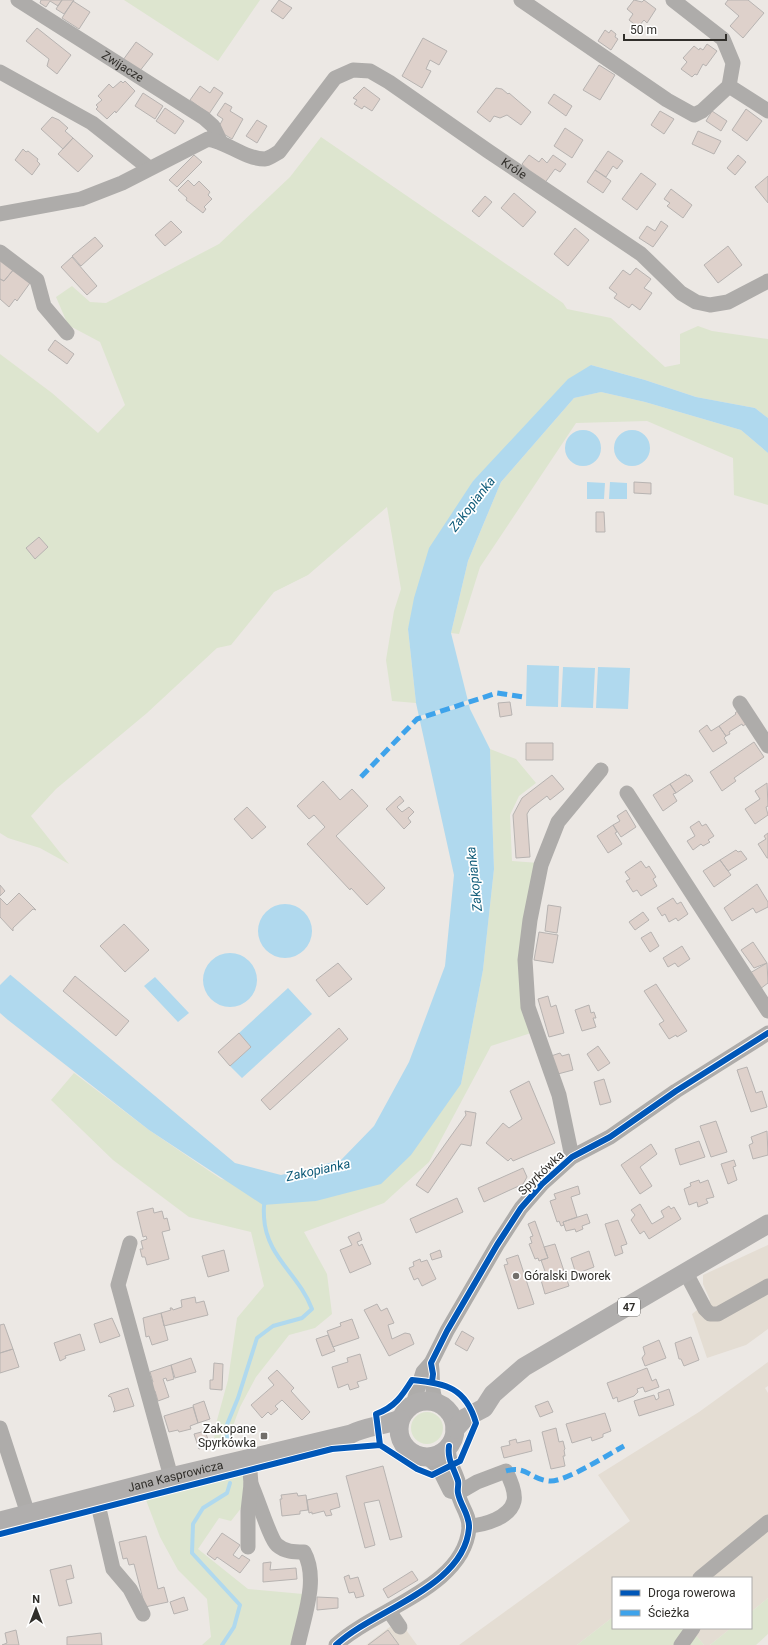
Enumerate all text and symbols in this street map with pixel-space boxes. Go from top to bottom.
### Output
scale bar [624,16,726,42]
text: 50 m [630,23,657,37]
street label: Zwijacze [99,48,146,85]
street label: Króle [499,155,529,182]
water label: Zakopianka [445,474,498,535]
water label: Zakopianka [463,846,485,913]
street label: Spyrkówka [515,1148,567,1198]
water label: Zakopianka [284,1156,352,1184]
place label: Góralski Dworek [524,1269,612,1283]
marker: Góralski Dworek [511,1271,521,1281]
road number: 47 [618,1298,640,1316]
place label: Zakopane Spyrkówka [198,1422,256,1450]
marker: Zakopane Spyrkówka [259,1431,269,1441]
street label: Jana Kasprowicza [126,1458,225,1495]
legend [612,1577,752,1629]
text: Droga rowerowa [648,1586,735,1600]
north arrow [16,1589,56,1629]
text: N [32,1593,40,1606]
text: Ścieżka [648,1605,689,1620]

